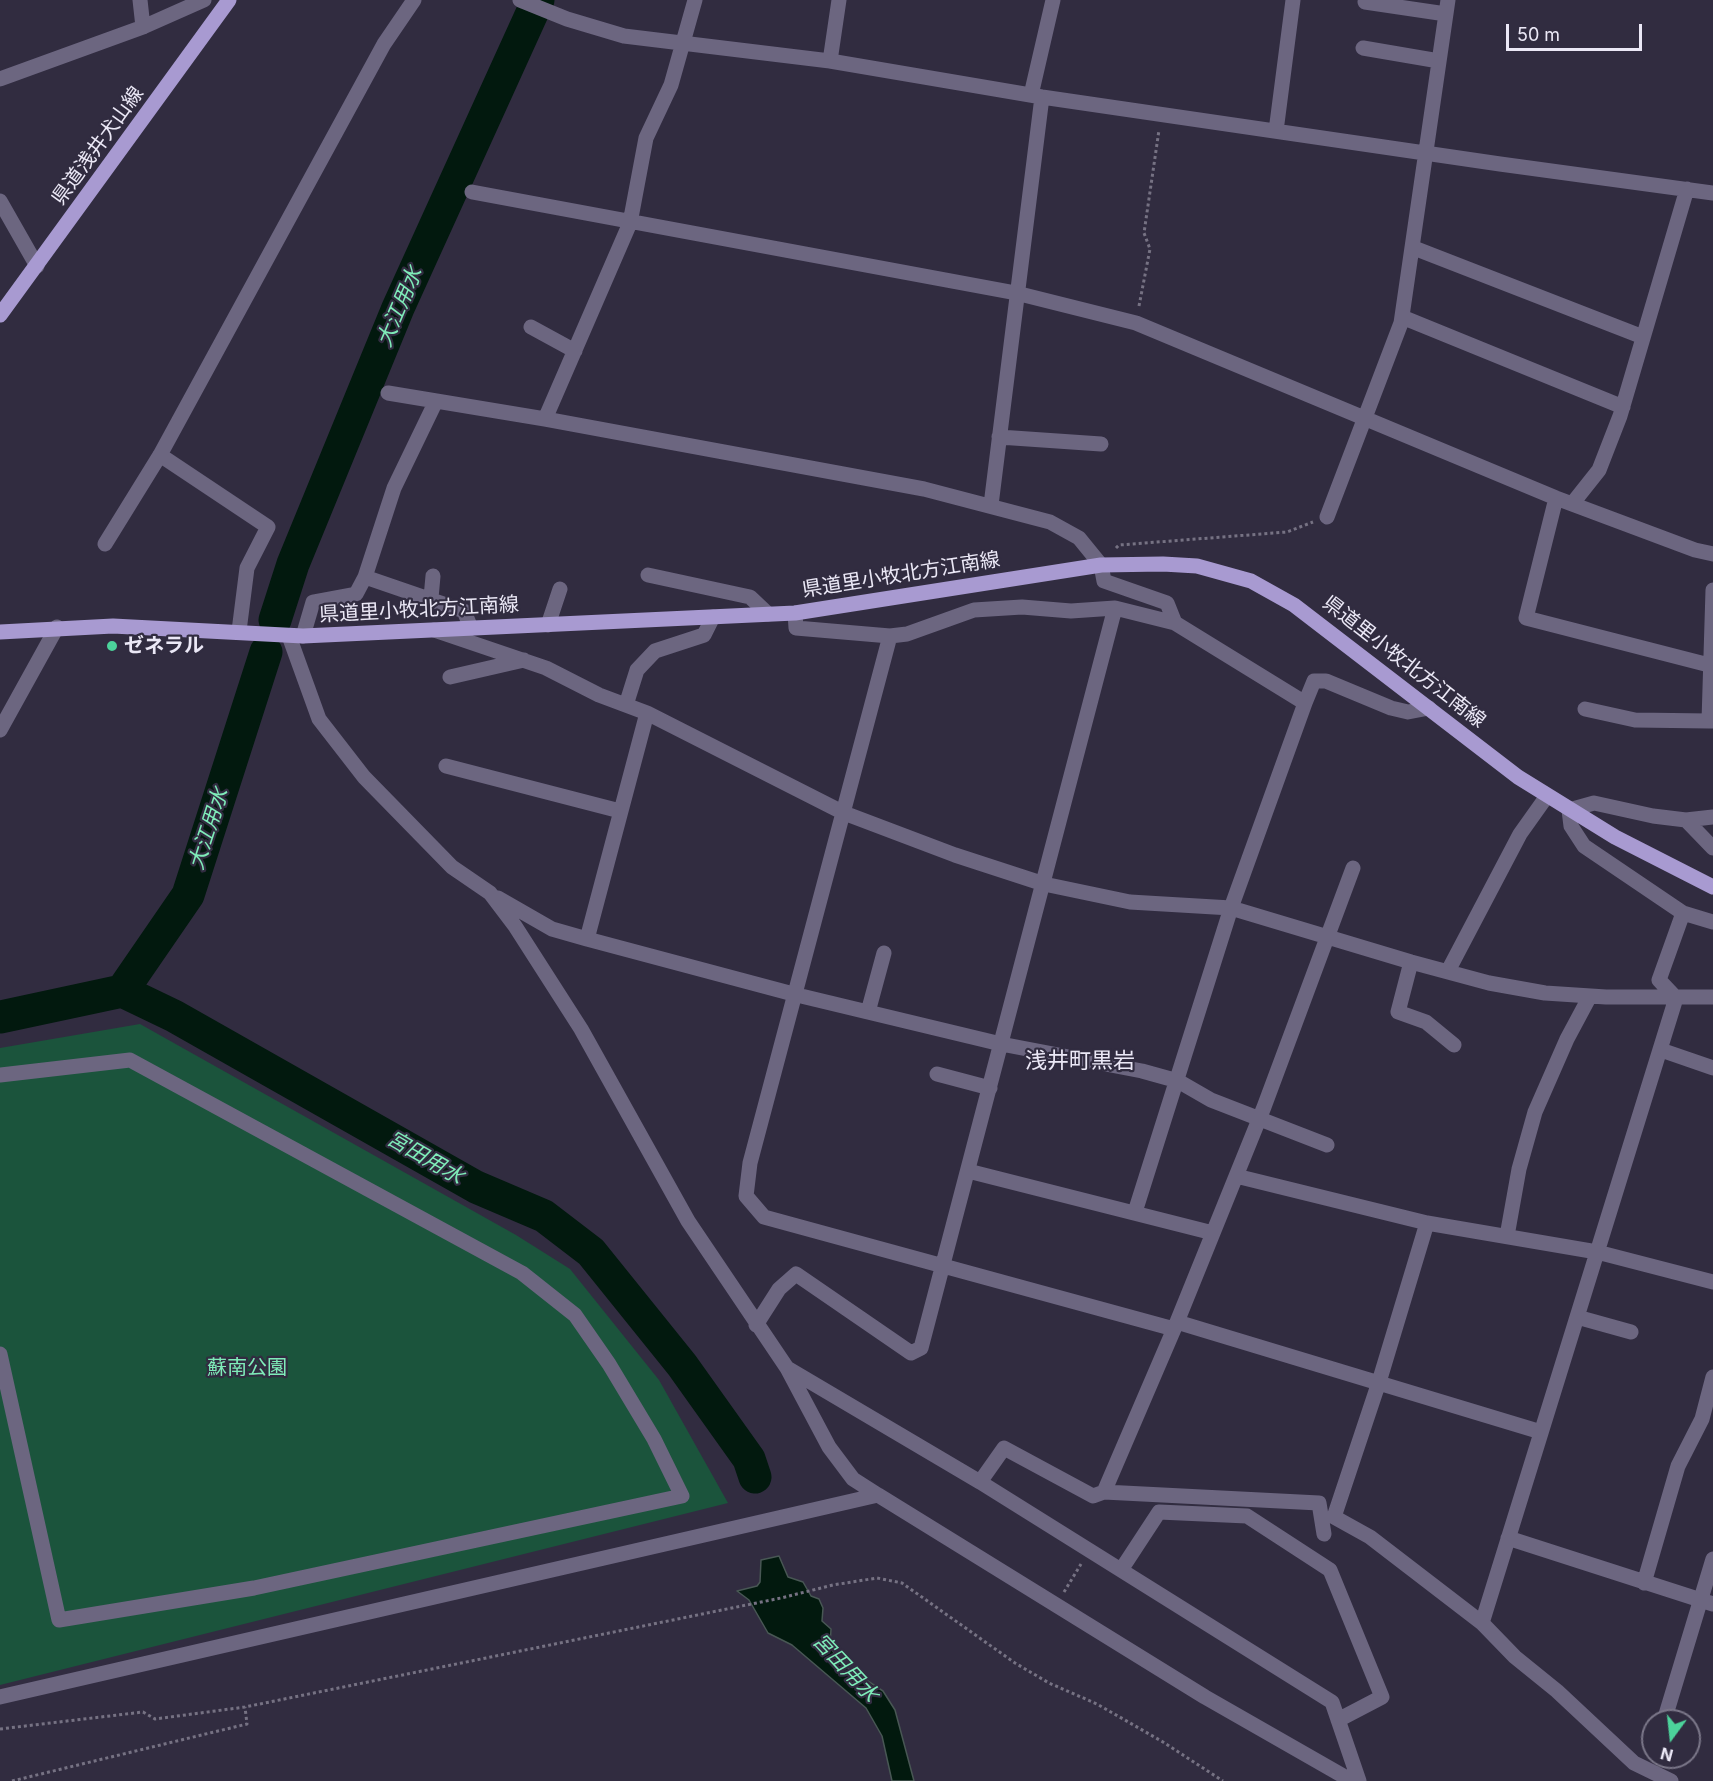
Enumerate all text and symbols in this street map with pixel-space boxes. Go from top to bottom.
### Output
scale bar [1509,12,1646,50]
text: 50 m [1517,24,1560,45]
street label: 県道浅井犬山線 [47,82,149,210]
water label: 大江用水 [372,263,428,351]
street label: 県道里小牧北方江南線 [800,548,1002,602]
street label: 県道里小牧北方江南線 [1318,591,1490,733]
street label: 県道里小牧北方江南線 [319,593,519,627]
place label: ゼネラル [124,634,204,658]
marker: ゼネラル [105,639,119,653]
water label: 大江用水 [184,785,234,873]
district label: 浅井町黒岩 [1025,1048,1135,1074]
water label: 宮田用水 [382,1126,468,1190]
park label: 蘇南公園 [207,1356,287,1380]
water label: 宮田用水 [807,1629,883,1707]
north arrow [1641,1709,1701,1769]
text: N [1658,1743,1675,1766]

